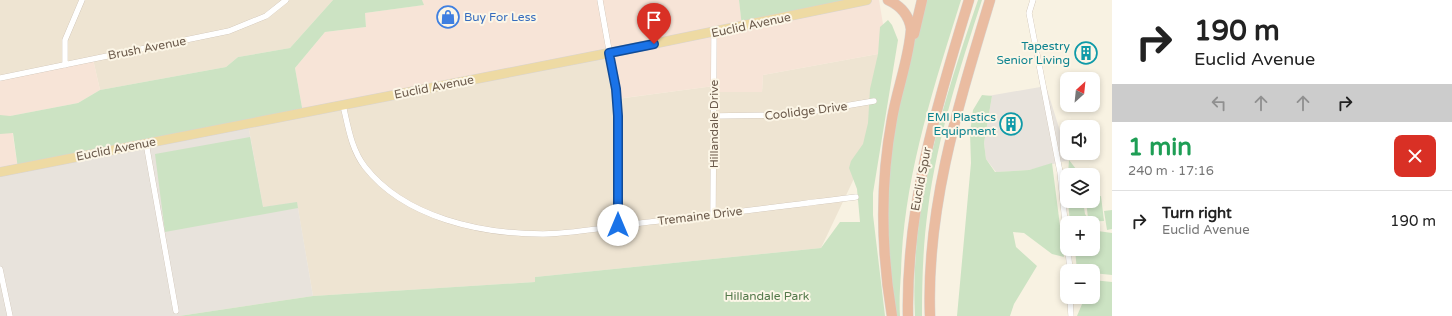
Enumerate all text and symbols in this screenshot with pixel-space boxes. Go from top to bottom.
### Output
pin [637,3,671,44]
shop icon: Buy For Less [435,4,461,30]
icon: arrive [643,9,665,31]
place label: Buy For Less [464,10,536,24]
street label: Euclid Avenue [710,10,792,40]
text: 190 m [1194,14,1280,48]
icon: right [1128,16,1180,68]
street label: Brush Avenue [107,34,187,62]
place label: Tapestry Senior Living [996,39,1071,67]
building icon: Tapestry Senior Living [1073,40,1099,66]
text: Euclid Avenue [1194,48,1315,70]
street label: Euclid Avenue [393,72,475,102]
north arrow [1060,72,1100,112]
map controls [1060,72,1100,304]
street label: Hillandale Drive [707,79,721,168]
icon: left [1208,92,1230,114]
icon: ahead [1250,92,1272,114]
icon: ahead [1292,92,1314,114]
icon: right [1334,92,1356,114]
street label: Coolidge Drive [764,99,848,123]
place label: EMI Plastics Equipment [927,110,996,138]
building icon: EMI Plastics Equipment [998,111,1024,137]
button: sound [1060,120,1100,160]
text: 1 min [1128,133,1192,162]
street label: Euclid Avenue [75,134,157,164]
button: close [1394,135,1436,177]
street label: Euclid Spur [908,146,934,212]
text: 240 m · 17:16 [1128,163,1214,179]
button: layers [1060,168,1100,208]
position arrow [597,204,639,246]
street label: Tremaine Drive [657,204,743,228]
text: Turn right [1162,204,1232,222]
icon: right [1128,210,1150,232]
text: 190 m [1390,212,1436,230]
button: + [1060,216,1100,256]
text: Euclid Avenue [1162,222,1250,238]
button: − [1060,264,1100,304]
park label: Hillandale Park [725,289,810,303]

